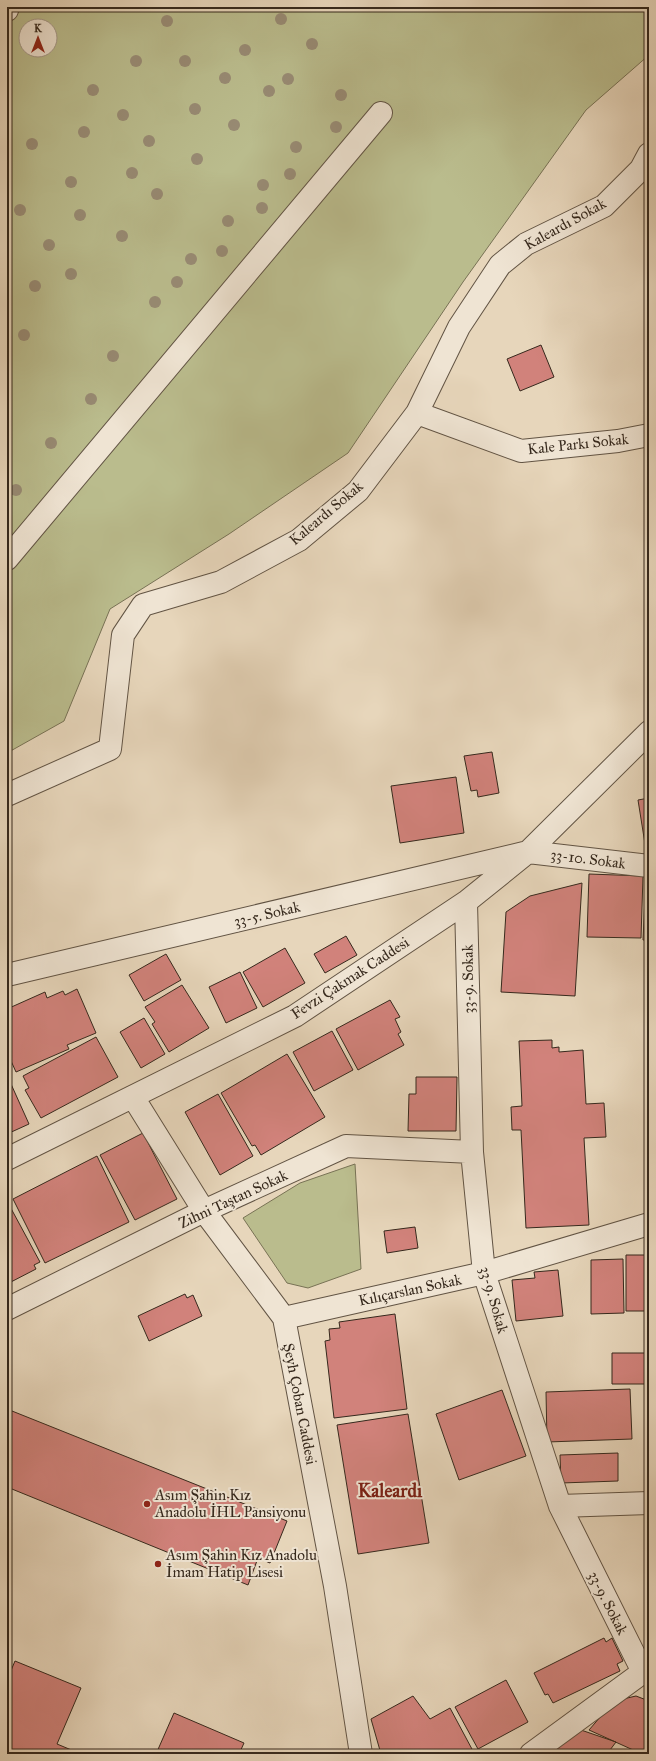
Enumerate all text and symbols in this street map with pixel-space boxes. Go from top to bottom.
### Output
north arrow [18,18,58,58]
text: K [34,22,43,35]
street label: Kaleardı Sokak [521,194,609,254]
street label: Kale Parkı Sokak [527,430,629,458]
street label: Kaleardı Sokak [286,477,366,549]
street label: 33-10. Sokak [549,845,627,873]
street label: 33-5. Sokak [232,898,302,930]
street label: Fevzi Çakmak Caddesi [288,933,412,1023]
street label: 33-9. Sokak [458,944,478,1014]
street label: Zihni Taştan Sokak [176,1166,290,1232]
street label: 33-9. Sokak [476,1264,512,1336]
street label: Kılıçarslan Sokak [357,1270,463,1310]
street label: Şeyh Çoban Caddesi [279,1342,321,1466]
district label: Kaleardı [358,1479,423,1502]
place label: Asım Şahin Kız Anadolu İHL Pansiyonu [154,1486,306,1521]
marker: Asım Şahin Kız Anadolu İHL Pansiyonu [142,1499,152,1509]
place label: Asım Şahin Kız Anadolu İmam Hatip Lisesi [165,1546,317,1581]
marker: Asım Şahin Kız Anadolu İmam Hatip Lisesi [153,1559,163,1569]
street label: 33-9. Sokak [584,1568,632,1638]

